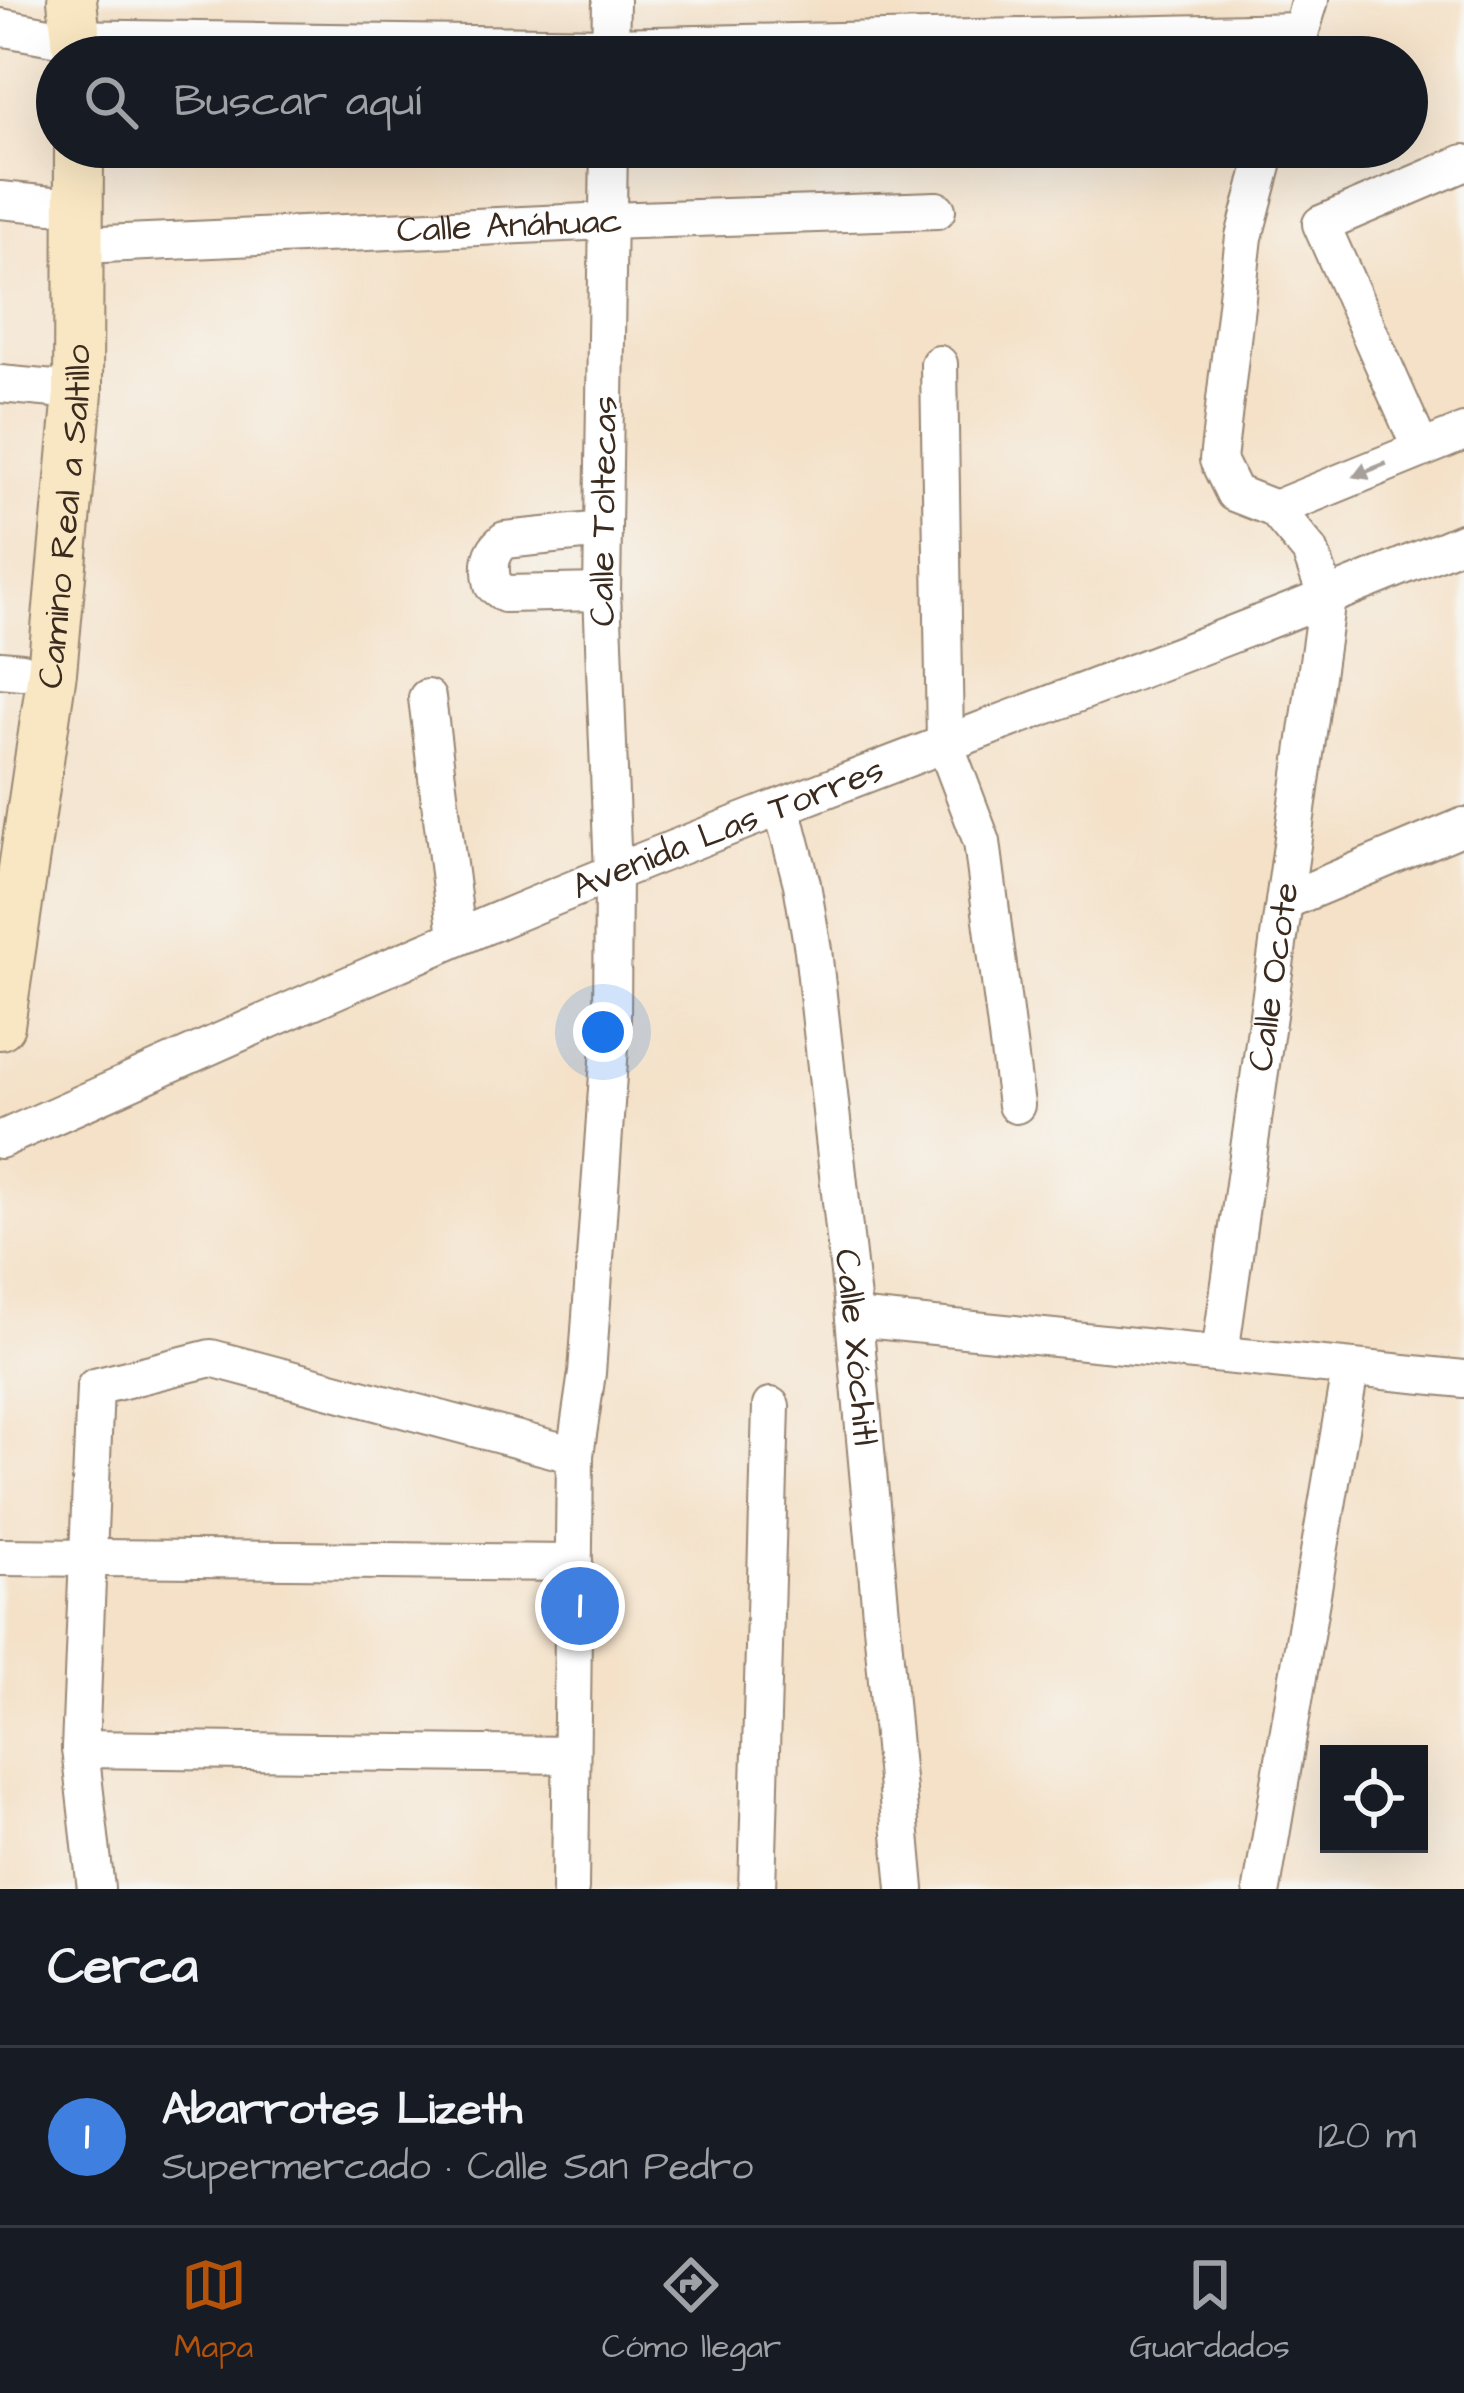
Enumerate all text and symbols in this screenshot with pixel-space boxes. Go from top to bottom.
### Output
search box [36,36,1428,168]
icon: search [78,69,144,135]
text: Buscar aquí [174,71,421,133]
street label: Calle Anáhuac [396,195,623,256]
street label: Camino Real a Saltillo [24,344,104,692]
street label: Calle Toltecas [576,395,631,627]
one-way arrow [1351,461,1387,480]
street label: Avenida Las Torres [564,744,891,913]
street label: Calle Ocote [1235,879,1312,1075]
your location [573,1002,633,1062]
street label: Calle Xóchitl [821,1246,891,1448]
pin: 1 [541,1561,619,1651]
map controls [1320,1745,1428,1853]
button: locate [1320,1745,1428,1853]
text: Cerca [48,1932,198,2003]
text: Abarrotes Lizeth [162,2079,522,2141]
text: 1 [85,2110,90,2164]
text: 120 m [1318,2110,1416,2164]
text: Supermercado · Calle San Pedro [162,2141,753,2195]
tab: Mapa [174,2252,253,2370]
tab: Cómo llegar [602,2252,781,2370]
tab: Guardados [1130,2252,1290,2370]

